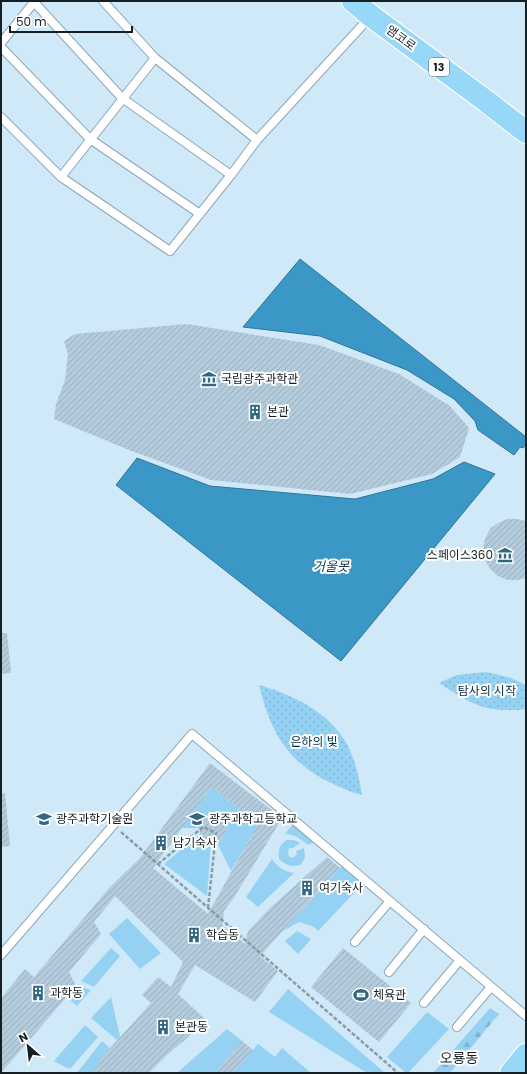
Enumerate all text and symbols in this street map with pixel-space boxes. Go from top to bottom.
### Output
scale bar [10,8,132,34]
text: 50 m [16,13,47,30]
street label: 앰코로 [383,21,420,54]
road number: 13 [429,58,449,76]
museum icon: 국립광주과학관 [200,370,218,388]
place label: 국립광주과학관 [221,370,298,387]
building icon: 본관 [246,403,264,421]
place label: 본관 [267,403,289,420]
place label: 스페이스360 [427,546,493,563]
museum icon: 스페이스360 [496,546,514,564]
water label: 거울못 [313,557,350,576]
park label: 탐사의 시작 [458,682,516,699]
park label: 은하의 빛 [290,733,338,750]
school or university icon: 광주과학기술원 [35,810,53,828]
place label: 광주과학기술원 [56,810,133,827]
school or university icon: 광주과학고등학교 [188,810,206,828]
place label: 광주과학고등학교 [209,810,297,827]
building icon: 남기숙사 [152,834,170,852]
place label: 남기숙사 [173,834,217,851]
building icon: 여기숙사 [298,879,316,897]
place label: 여기숙사 [319,879,363,896]
building icon: 학습동 [185,926,203,944]
place label: 학습동 [206,926,239,943]
building icon: 과학동 [29,984,47,1002]
place label: 과학동 [50,984,83,1001]
sports icon: 체육관 [352,986,370,1004]
place label: 체육관 [373,986,406,1003]
building icon: 본관동 [154,1018,172,1036]
place label: 본관동 [175,1018,208,1035]
north arrow [8,1026,48,1066]
text: N [16,1028,31,1046]
district label: 오룡동 [440,1048,478,1068]

